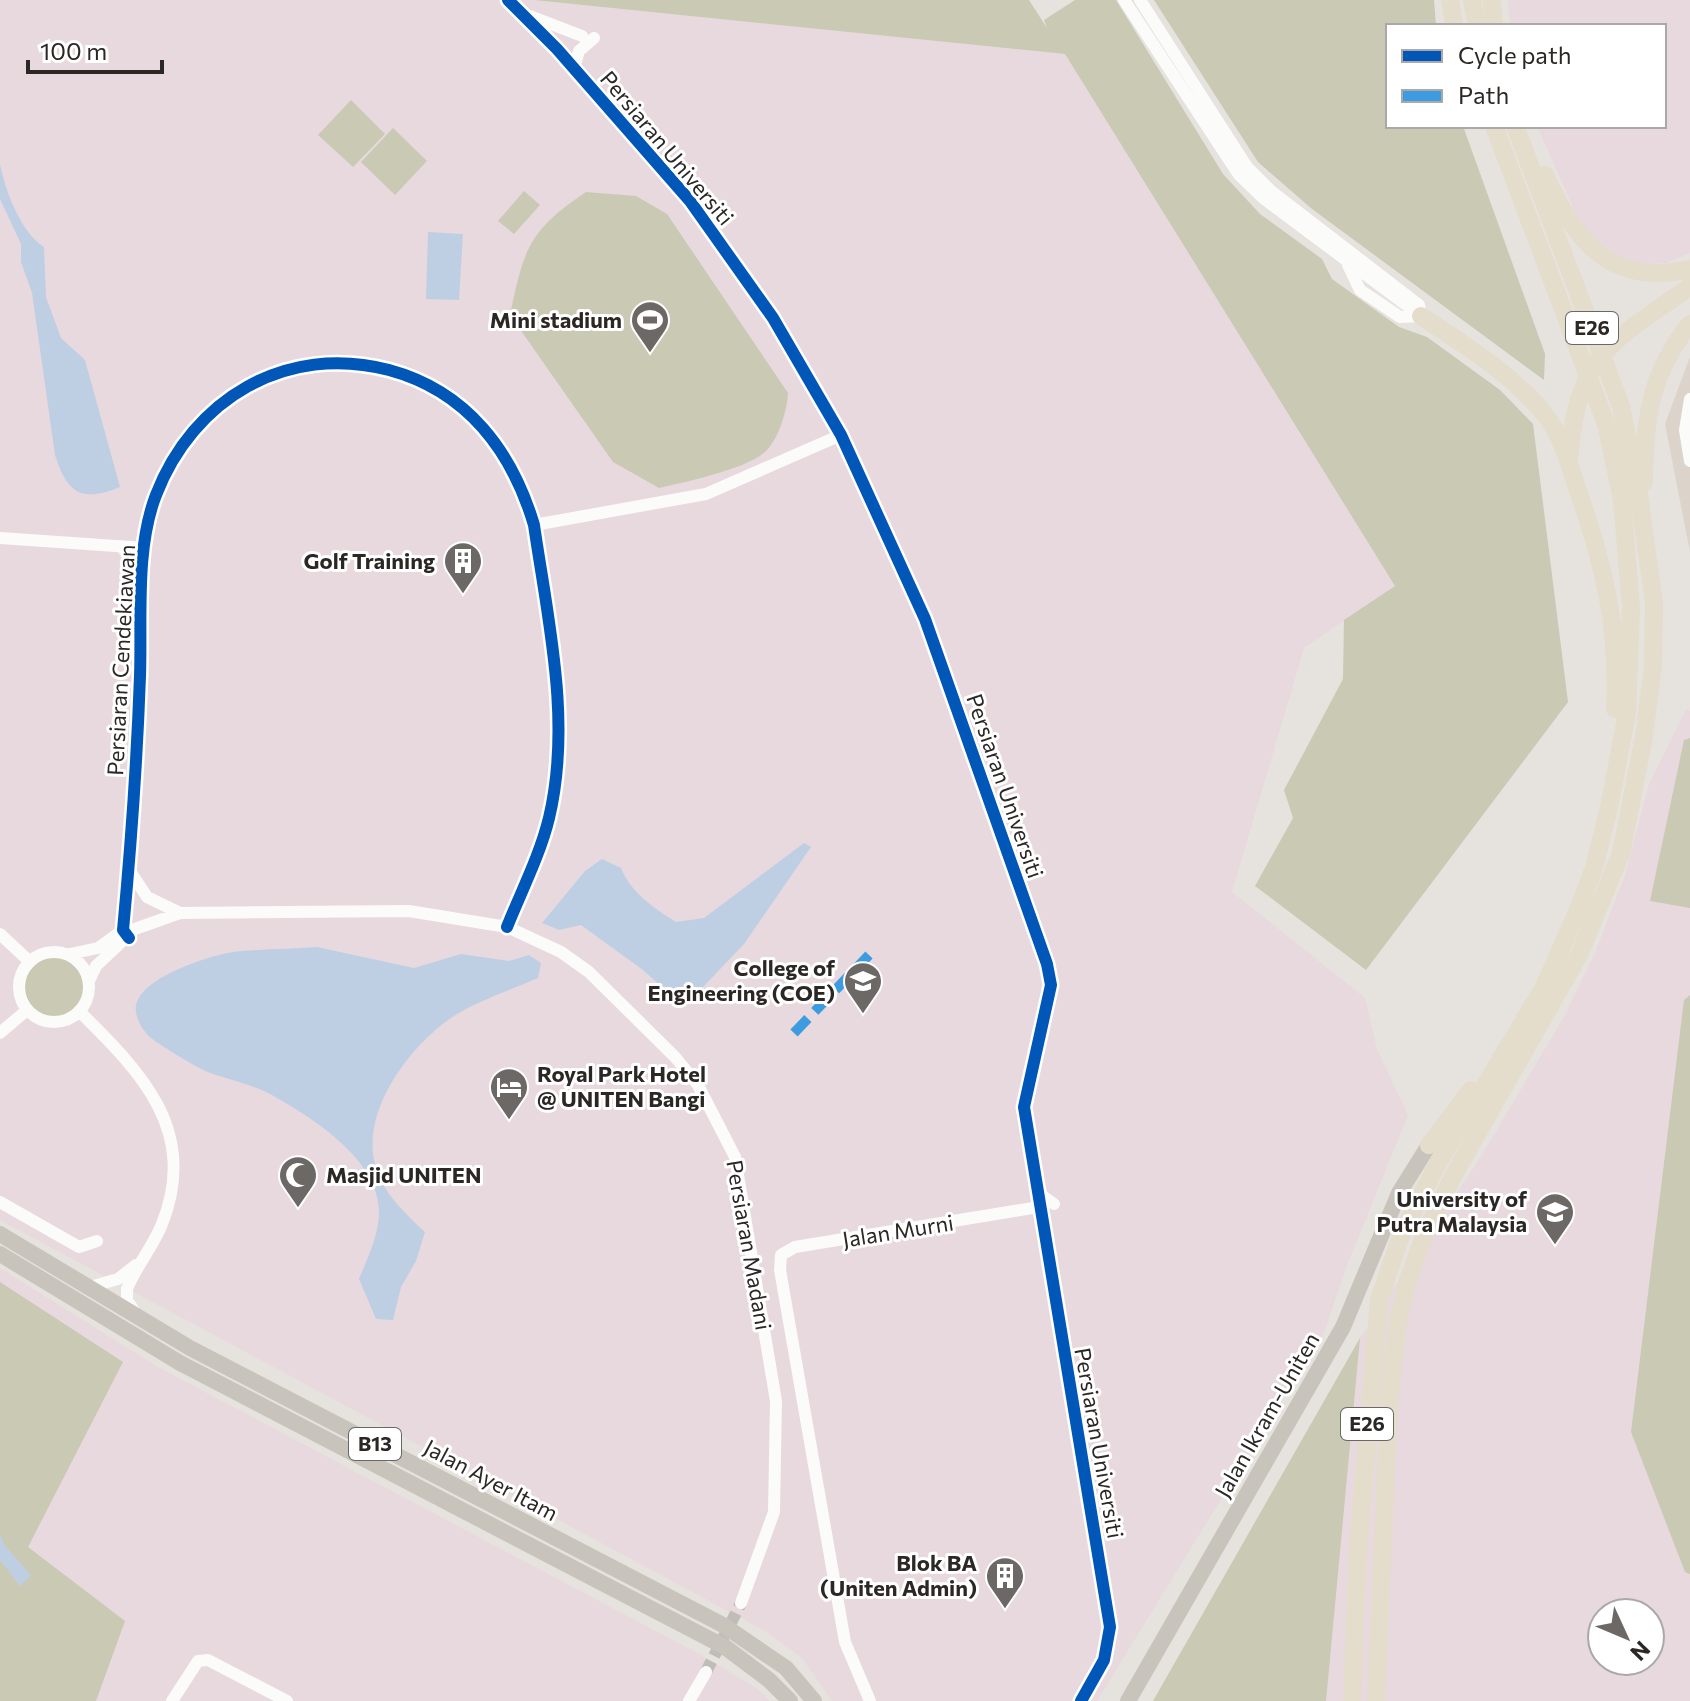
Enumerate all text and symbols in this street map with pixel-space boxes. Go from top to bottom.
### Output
scale bar [28,24,162,74]
legend [1386,24,1666,128]
text: 100 m [40,36,107,65]
text: Cycle path [1458,40,1572,69]
street label: Persiaran Universiti [595,65,740,230]
text: Path [1458,80,1509,109]
sports icon: Mini stadium [629,299,671,354]
place label: Mini stadium [490,306,622,333]
road number: E26 [1566,312,1618,344]
building icon: Golf Training [442,540,484,595]
street label: Persiaran Cendekiawan [101,544,140,776]
place label: Golf Training [304,547,435,574]
street label: Persiaran Universiti [961,690,1050,882]
place label: College of Engineering (COE) [648,954,836,1006]
school or university icon: College of Engineering (COE) [842,960,884,1015]
place label: Royal Park Hotel @ UNITEN Bangi [537,1060,706,1112]
hotel icon: Royal Park Hotel @ UNITEN Bangi [488,1066,530,1121]
mosque icon: Masjid UNITEN [277,1154,319,1209]
street label: Persiaran Madani [721,1158,778,1332]
place label: Masjid UNITEN [326,1161,481,1188]
place label: University of Putra Malaysia [1377,1185,1528,1237]
school or university icon: University of Putra Malaysia [1534,1191,1576,1246]
street label: Jalan Murni [840,1208,955,1253]
street label: Jalan Ikram-Uniten [1208,1328,1325,1502]
street label: Persiaran Universiti [1069,1345,1130,1540]
road number: E26 [1341,1408,1393,1440]
road number: B13 [349,1428,401,1460]
street label: Jalan Ayer Itam [420,1433,563,1526]
place label: Blok BA (Uniten Admin) [820,1549,977,1601]
building icon: Blok BA (Uniten Admin) [984,1555,1026,1610]
north arrow [1586,1597,1666,1677]
text: N [1625,1636,1656,1667]

